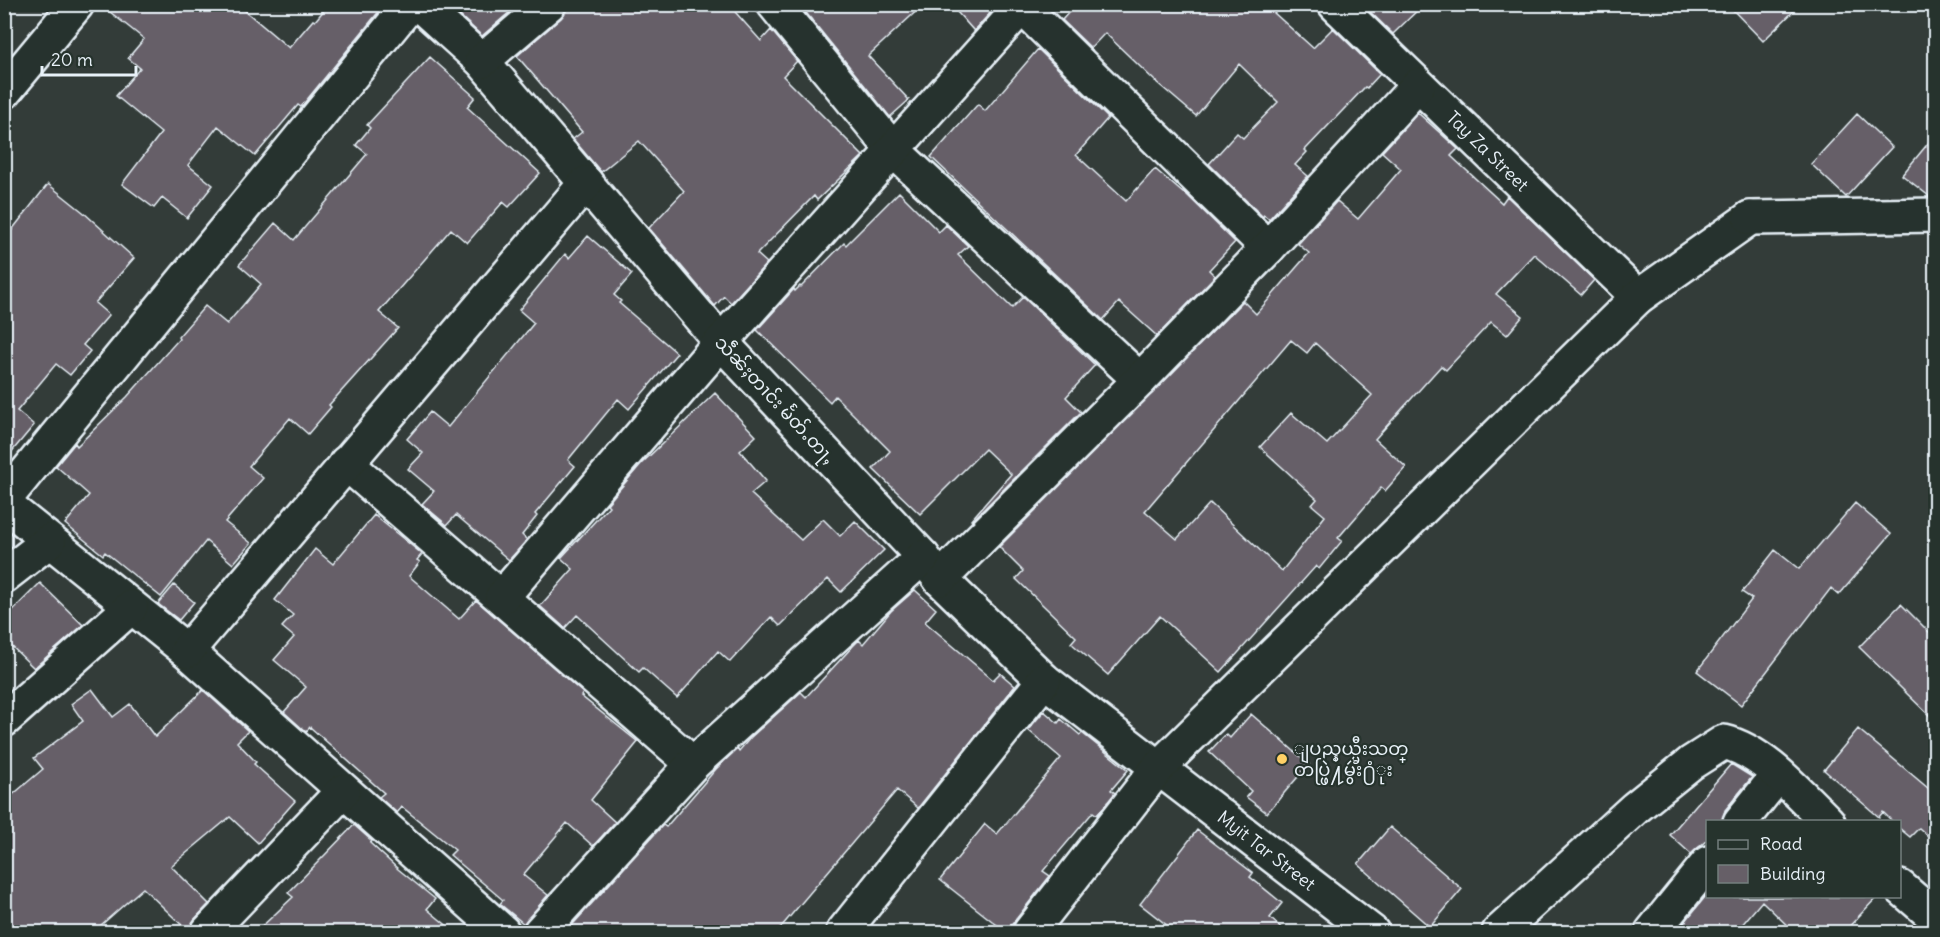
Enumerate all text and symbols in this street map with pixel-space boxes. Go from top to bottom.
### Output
scale bar [42,39,136,77]
text: 20 m [51,48,93,71]
street label: Tay Za Street [1442,106,1534,196]
street label: သဵၼ်ႈတၢင်း မႅတ်ႉတႃႇ [707,330,842,471]
place label: ျပည္နယ္မီးသတ္ တပ္ဖြဲ႔မွဴး႐ံုး [1294,735,1408,786]
marker: ျပည္နယ္မီးသတ္ တပ္ဖြဲ႔မွဴး႐ံုး [1275,752,1289,766]
street label: Myit Tar Street [1213,806,1320,895]
legend [1706,820,1901,898]
text: Road [1760,832,1803,855]
text: Building [1760,862,1825,885]

